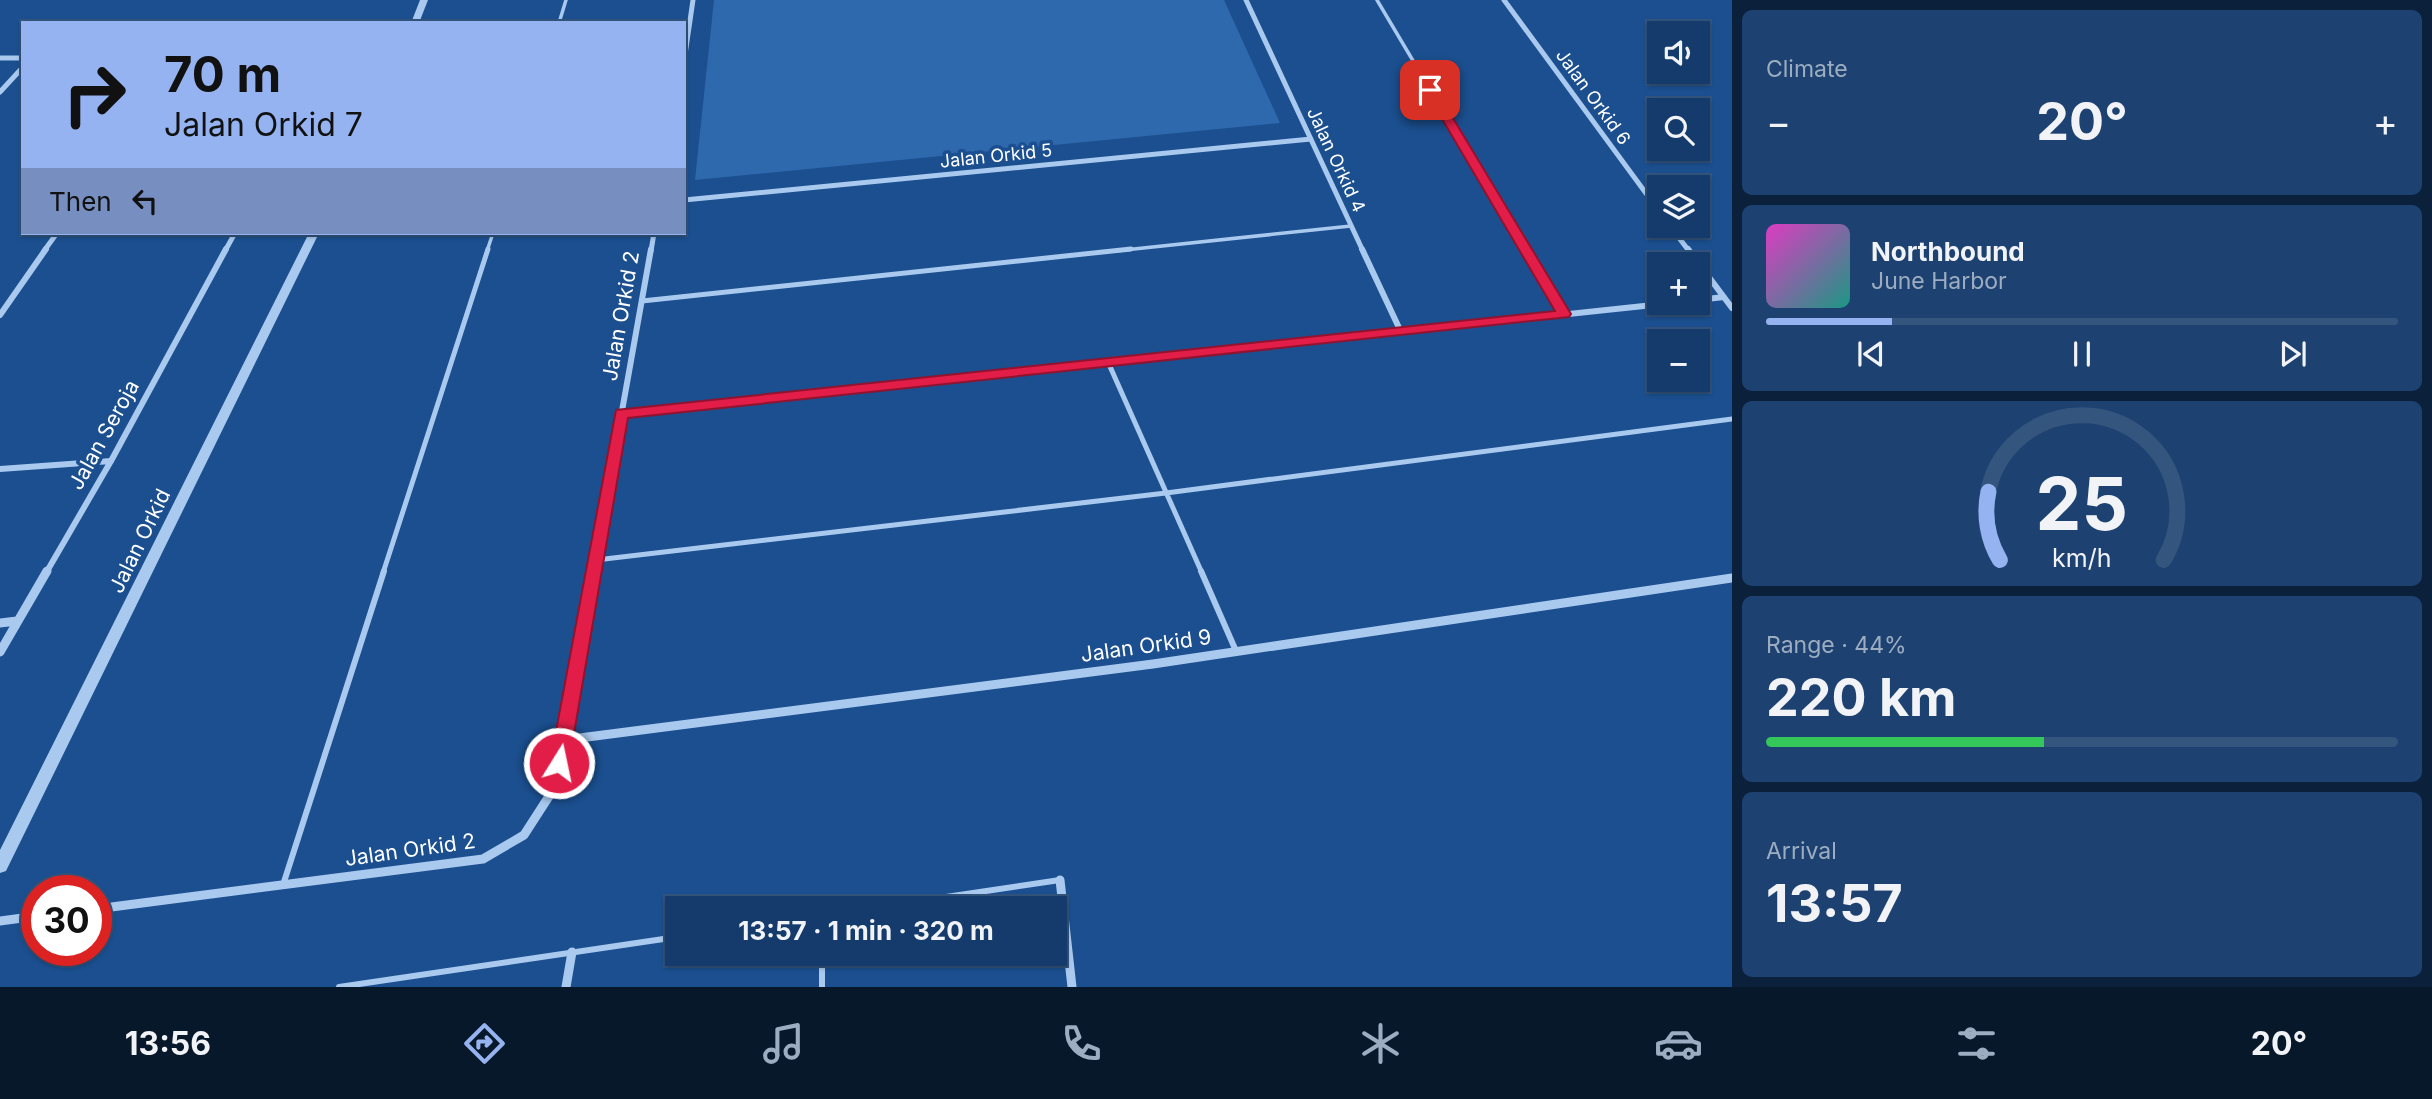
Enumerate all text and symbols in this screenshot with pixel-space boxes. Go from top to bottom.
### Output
map controls [1647,21,1710,392]
button: sound [1647,21,1710,84]
text: 70 m [164,45,281,104]
street label: Jalan Orkid 6 [1552,45,1635,149]
icon: right [49,49,140,140]
text: Climate [1766,55,1848,83]
pin [1400,60,1460,120]
icon: arrive [1411,71,1449,109]
text: 20° [2036,90,2128,153]
button: search [1647,98,1710,161]
text: − [1766,99,1791,145]
text: + [2373,99,2398,145]
street label: Jalan Orkid 4 [1303,104,1370,216]
text: Jalan Orkid 7 [164,105,363,144]
street label: Jalan Orkid 5 [939,139,1053,172]
button: layers [1647,175,1710,238]
icon: left [126,182,164,220]
text: Then [49,186,112,217]
text: Northbound [1871,236,2025,267]
street label: Jalan Orkid 2 [597,249,644,383]
button: + [1647,252,1710,315]
text: June Harbor [1871,267,2007,295]
button: − [1647,329,1710,392]
icon: previous [1852,335,1890,373]
icon: pause [2063,335,2101,373]
icon: next [2274,335,2312,373]
street label: Jalan Seroja [63,375,144,494]
text: 25 [2036,459,2128,548]
street label: Jalan Orkid [104,485,175,597]
text: km/h [2052,542,2112,572]
street label: Jalan Orkid 9 [1079,624,1213,667]
text: Range · 44% [1766,631,1907,659]
text: 220 km [1766,666,1957,729]
position arrow [522,726,596,800]
street label: Jalan Orkid 2 [343,828,477,871]
text: Arrival [1766,837,1837,865]
text: 13:57 [1766,872,1903,935]
speed limit sign: 30 [21,875,112,966]
text: 13:57 · 1 min · 320 m [738,915,994,946]
icon: directions [460,1019,509,1068]
icon: music [759,1019,808,1068]
icon: phone [1057,1019,1106,1068]
icon: climate [1356,1019,1405,1068]
icon: car [1654,1019,1703,1068]
icon: filters [1952,1019,2001,1068]
text: 13:56 [125,1024,211,1063]
text: 20° [2251,1024,2307,1063]

